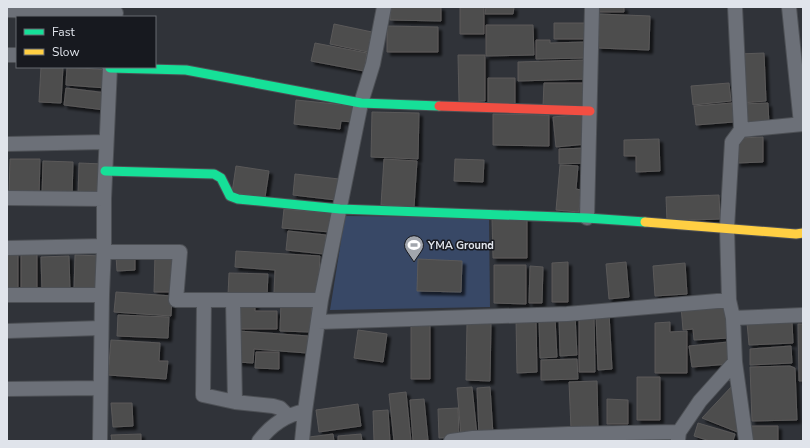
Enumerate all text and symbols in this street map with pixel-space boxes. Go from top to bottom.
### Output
legend [16,16,156,68]
text: Fast [52,24,75,40]
text: Slow [52,44,80,60]
sports icon: YMA Ground [403,234,425,262]
place label: YMA Ground [427,238,494,253]

